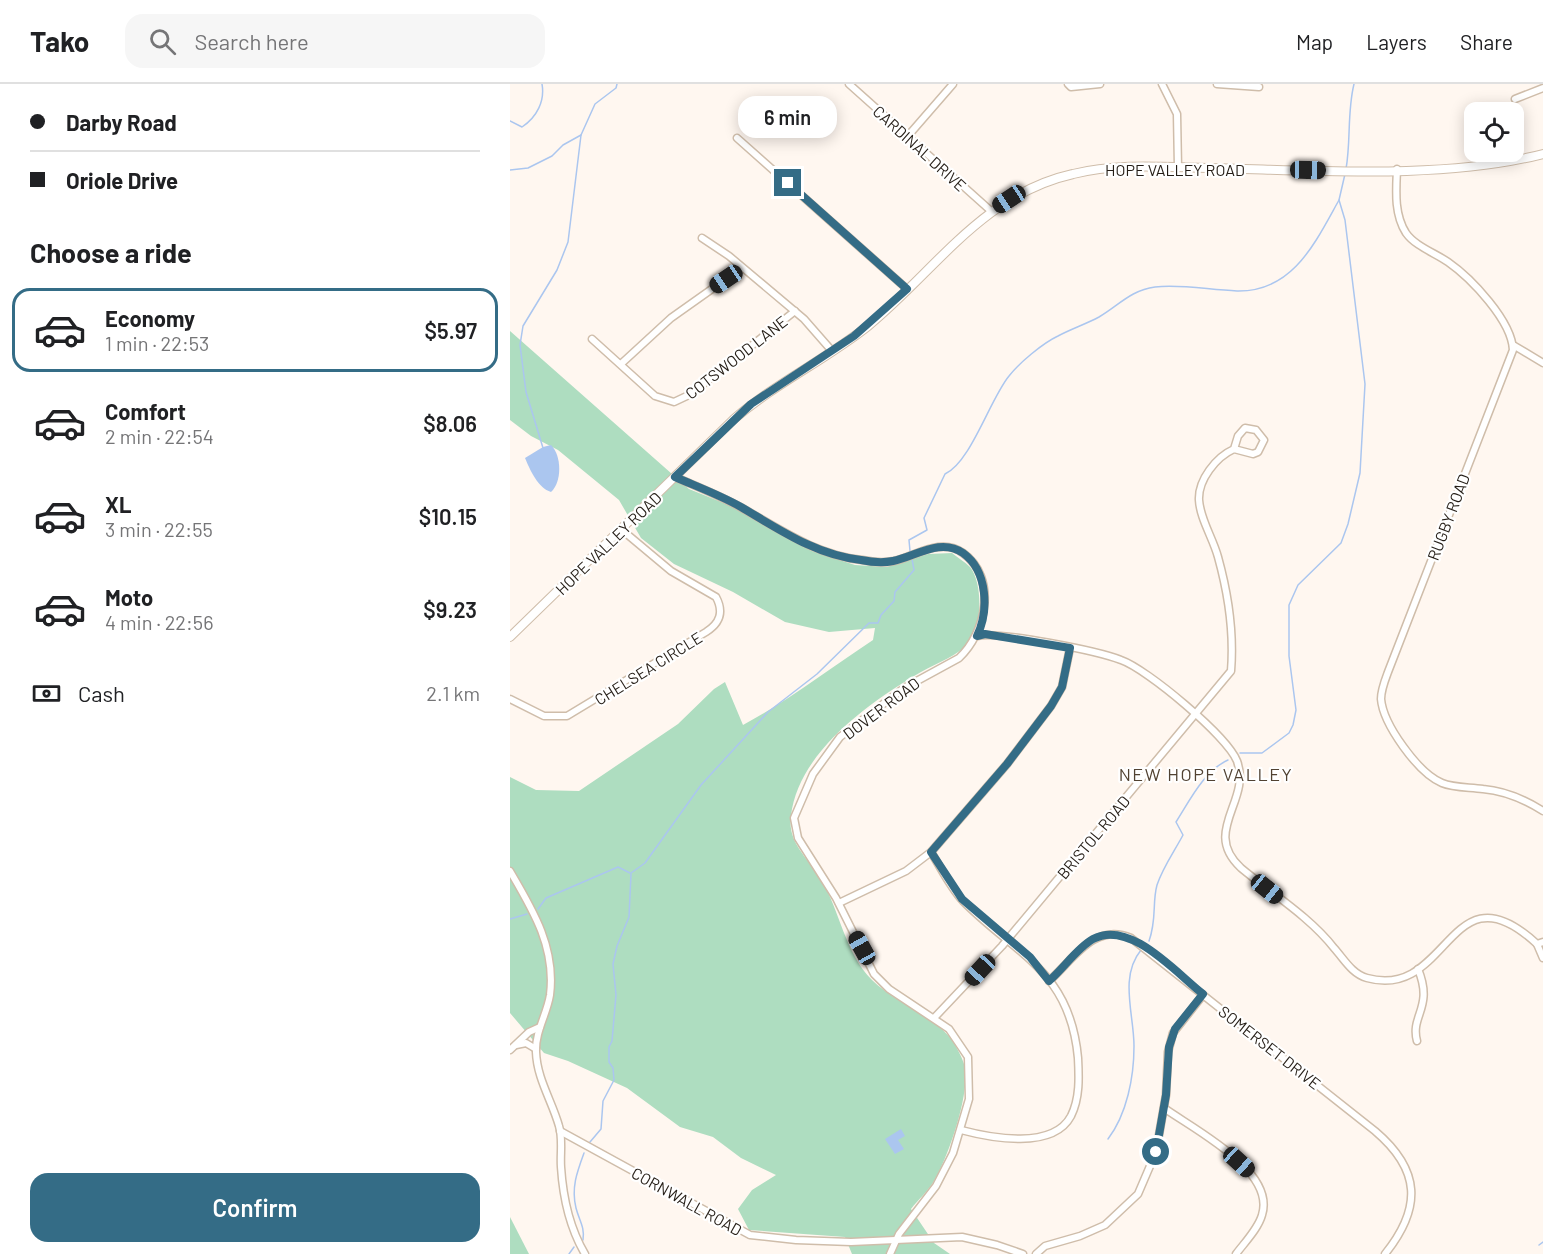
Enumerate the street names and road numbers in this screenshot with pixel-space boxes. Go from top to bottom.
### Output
street label: CARDINAL DRIVE [870,101,970,195]
street label: HOPE VALLEY ROAD [1105,160,1245,179]
street label: COTSWOOD LANE [681,311,791,403]
street label: RUGBY ROAD [1423,471,1473,563]
street label: HOPE VALLEY ROAD [551,488,665,598]
street label: CHELSEA CIRCLE [591,627,705,709]
street label: DOVER ROAD [839,673,923,743]
street label: BRISTOL ROAD [1053,791,1133,883]
street label: SOMERSET DRIVE [1215,1001,1325,1093]
street label: CORNWALL ROAD [628,1163,746,1239]

